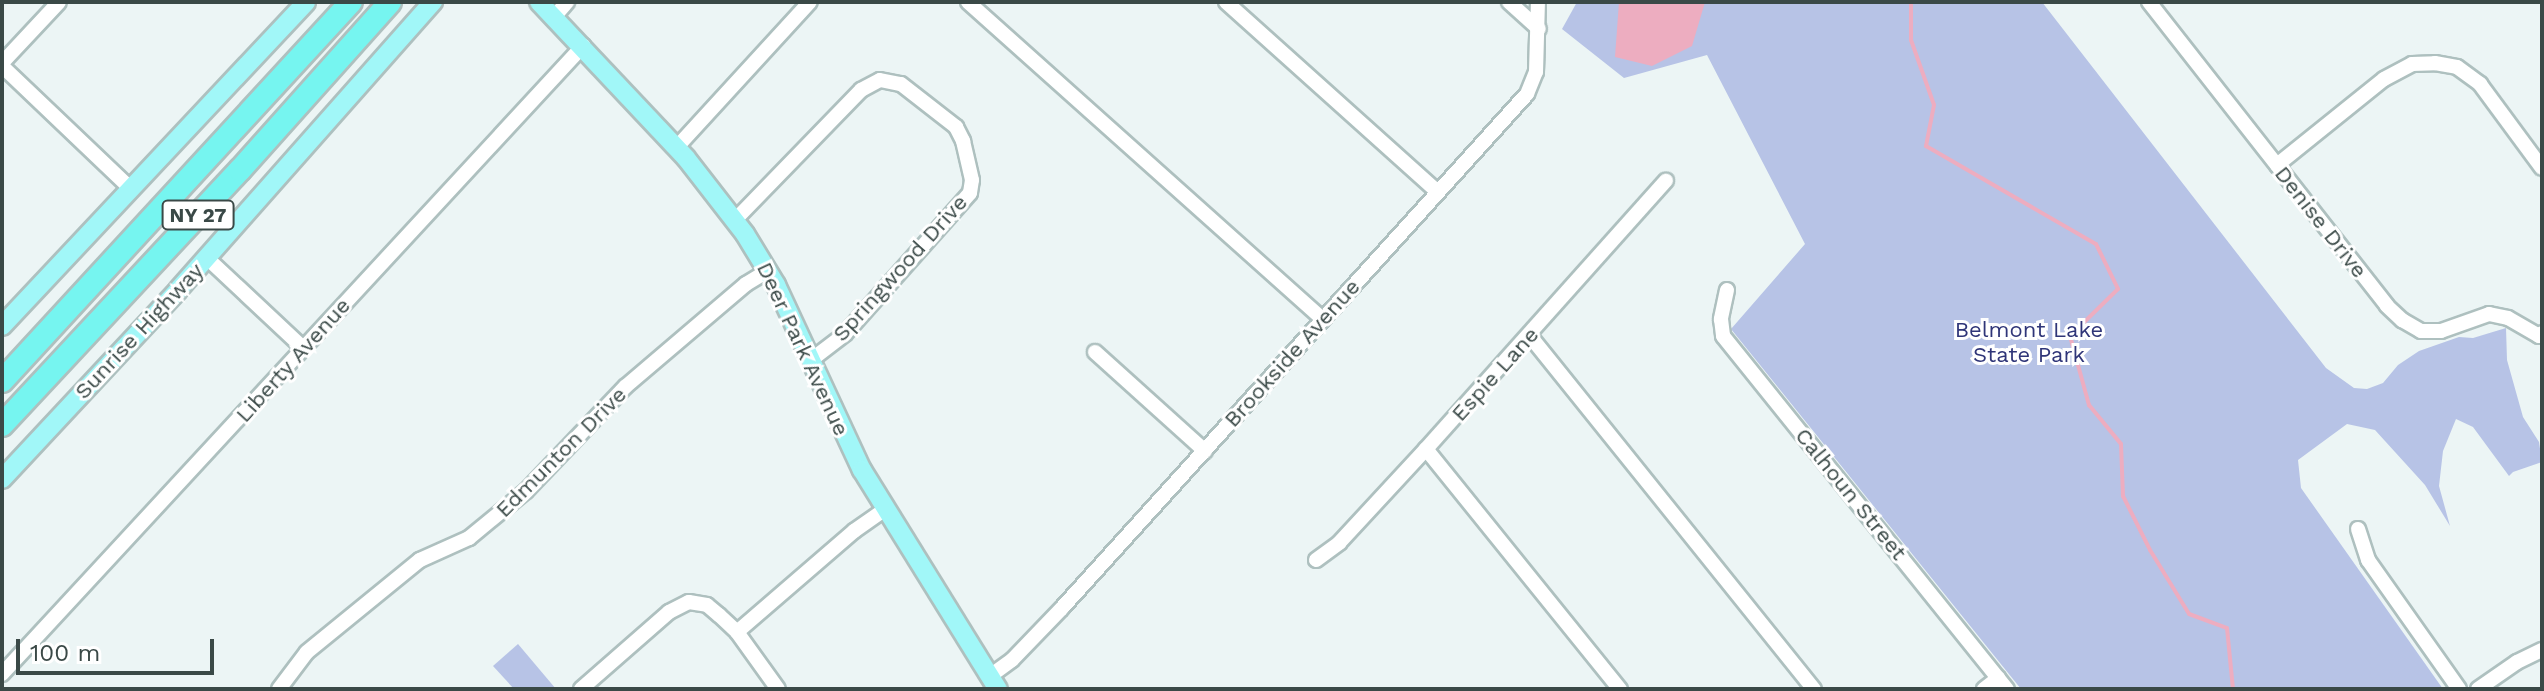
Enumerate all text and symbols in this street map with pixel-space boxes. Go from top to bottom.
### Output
street label: Denise Drive [2269,161,2373,283]
street label: Springwood Drive [827,189,973,347]
road number: NY 27 [160,199,236,231]
street label: Deer Park Avenue [751,257,855,441]
street label: Sunrise Highway [69,258,209,404]
street label: Brookside Avenue [1218,273,1366,433]
street label: Liberty Avenue [230,292,356,428]
park label: Belmont Lake State Park [1955,316,2103,368]
street label: Espie Lane [1446,322,1544,426]
street label: Edmunton Drive [490,381,632,523]
street label: Calhoun Street [1790,423,1912,565]
scale bar [20,623,218,673]
text: 100 m [30,639,100,667]

